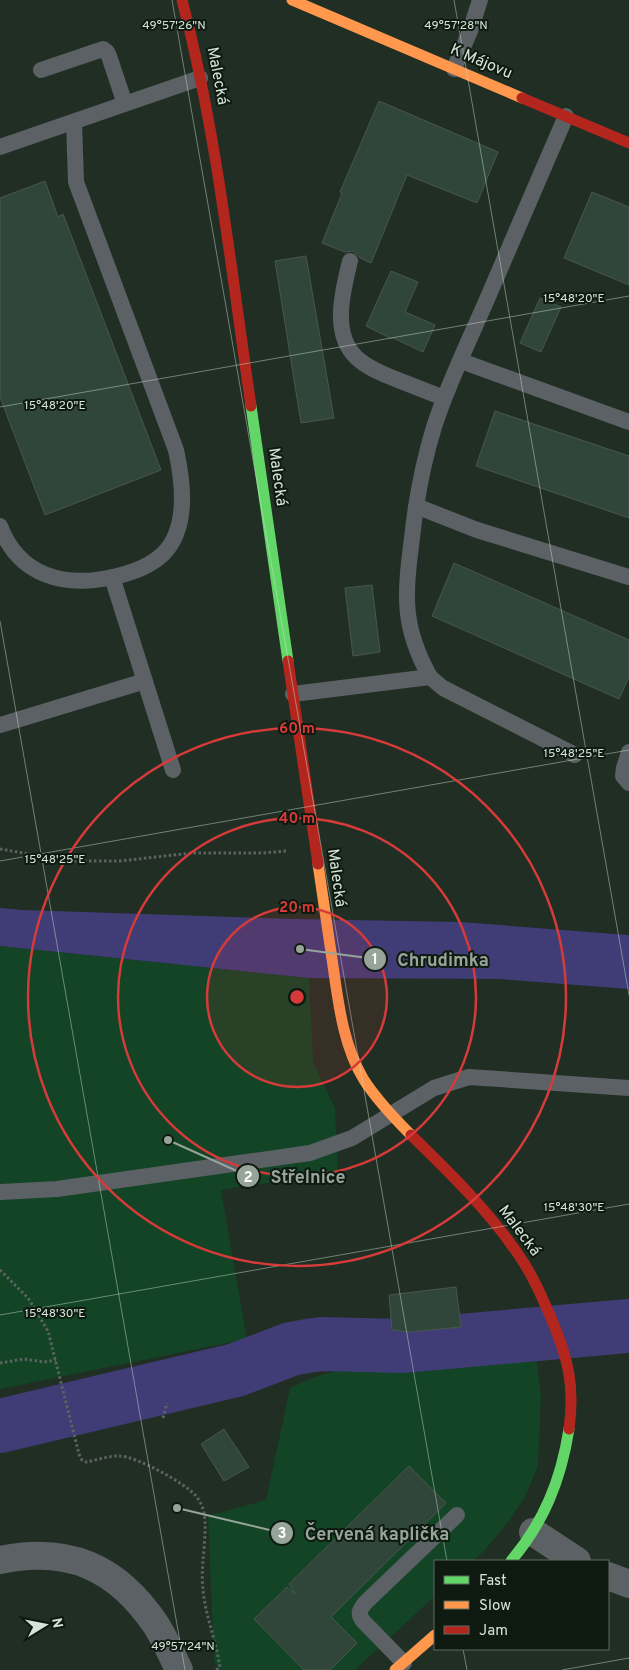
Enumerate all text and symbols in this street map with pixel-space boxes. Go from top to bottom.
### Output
text: 49°57'26"N [142,18,206,34]
text: 49°57'28"N [424,18,488,34]
street label: K Májovu [447,40,515,84]
street label: Malecká [202,45,232,107]
text: 15°48'20"E [543,291,605,307]
text: 15°48'20"E [24,398,86,414]
street label: Malecká [263,446,291,508]
text: 60 m [279,720,315,739]
text: 15°48'25"E [543,746,605,762]
text: 40 m [279,810,315,829]
street label: Malecká [322,847,350,909]
text: 15°48'25"E [24,852,86,868]
text: 20 m [279,899,315,918]
callout: Chrudimka [362,943,499,976]
text: Chrudimka [397,950,489,973]
text: 1 [372,951,378,970]
centre of rings [288,988,306,1006]
callout: Střelnice [235,1160,355,1193]
text: Střelnice [270,1167,346,1190]
text: 2 [243,1169,253,1188]
text: 15°48'30"E [543,1200,605,1216]
street label: Malecká [493,1201,545,1261]
text: 15°48'30"E [24,1306,86,1322]
callout: Červená kaplička [270,1517,459,1550]
text: Červená kaplička [305,1522,449,1547]
text: 3 [278,1525,287,1544]
legend [434,1560,609,1650]
text: Fast [479,1572,507,1591]
text: Slow [479,1597,511,1616]
north arrow [20,1600,70,1650]
text: N [47,1617,66,1629]
text: Jam [479,1622,508,1641]
text: 49°57'24"N [151,1639,215,1655]

